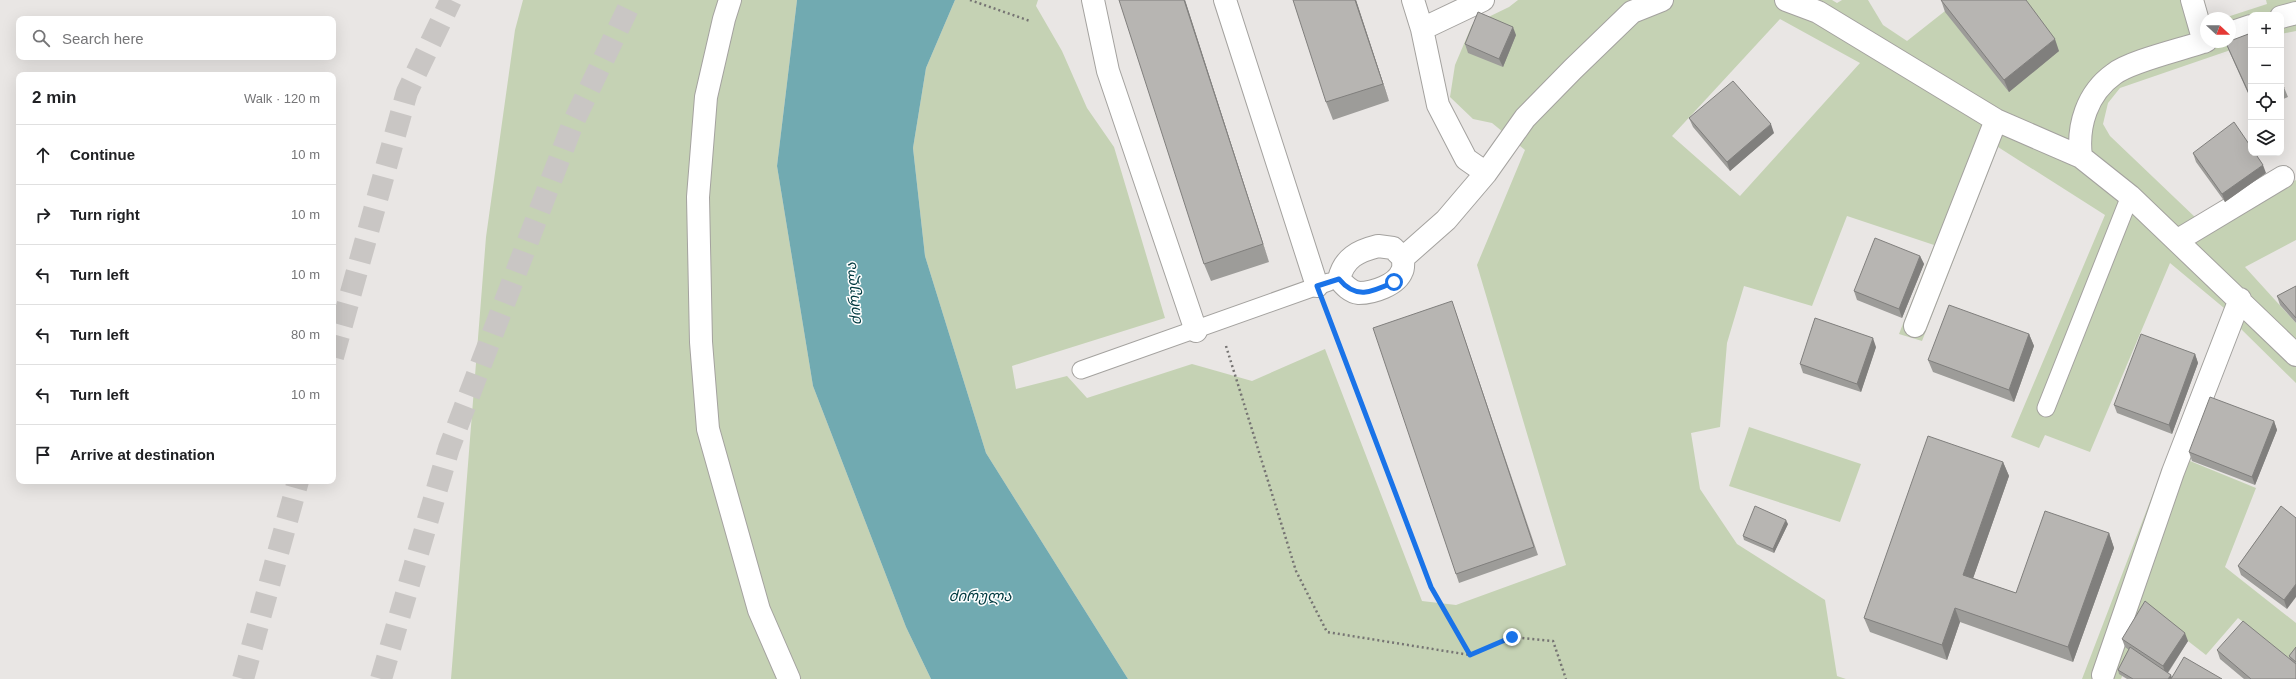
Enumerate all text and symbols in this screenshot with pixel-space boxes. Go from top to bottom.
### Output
north arrow [2200,12,2236,48]
map controls [2248,12,2284,156]
button: + [2248,12,2284,48]
search box [16,16,336,60]
icon: search [30,27,52,49]
text: Search here [62,30,144,47]
button: − [2248,48,2284,84]
button: locate [2248,84,2284,120]
text: 2 min [32,88,76,107]
text: Walk · 120 m [244,91,320,106]
button: layers [2248,120,2284,156]
icon: ahead [32,144,54,166]
text: Continue [70,146,135,163]
text: 10 m [291,147,320,162]
icon: right [32,204,54,226]
text: Turn right [70,206,140,223]
text: 10 m [291,207,320,222]
water label: ძირულა [842,261,865,326]
icon: left [32,264,54,286]
text: Turn left [70,266,129,283]
text: 10 m [291,267,320,282]
route start [1385,273,1403,291]
icon: left [32,324,54,346]
text: Turn left [70,326,129,343]
text: 80 m [291,327,320,342]
icon: left [32,384,54,406]
text: Turn left [70,386,129,403]
text: 10 m [291,387,320,402]
icon: arrive [32,444,54,466]
text: Arrive at destination [70,446,215,463]
water label: ძირულა [948,587,1012,605]
route end [1503,628,1521,646]

